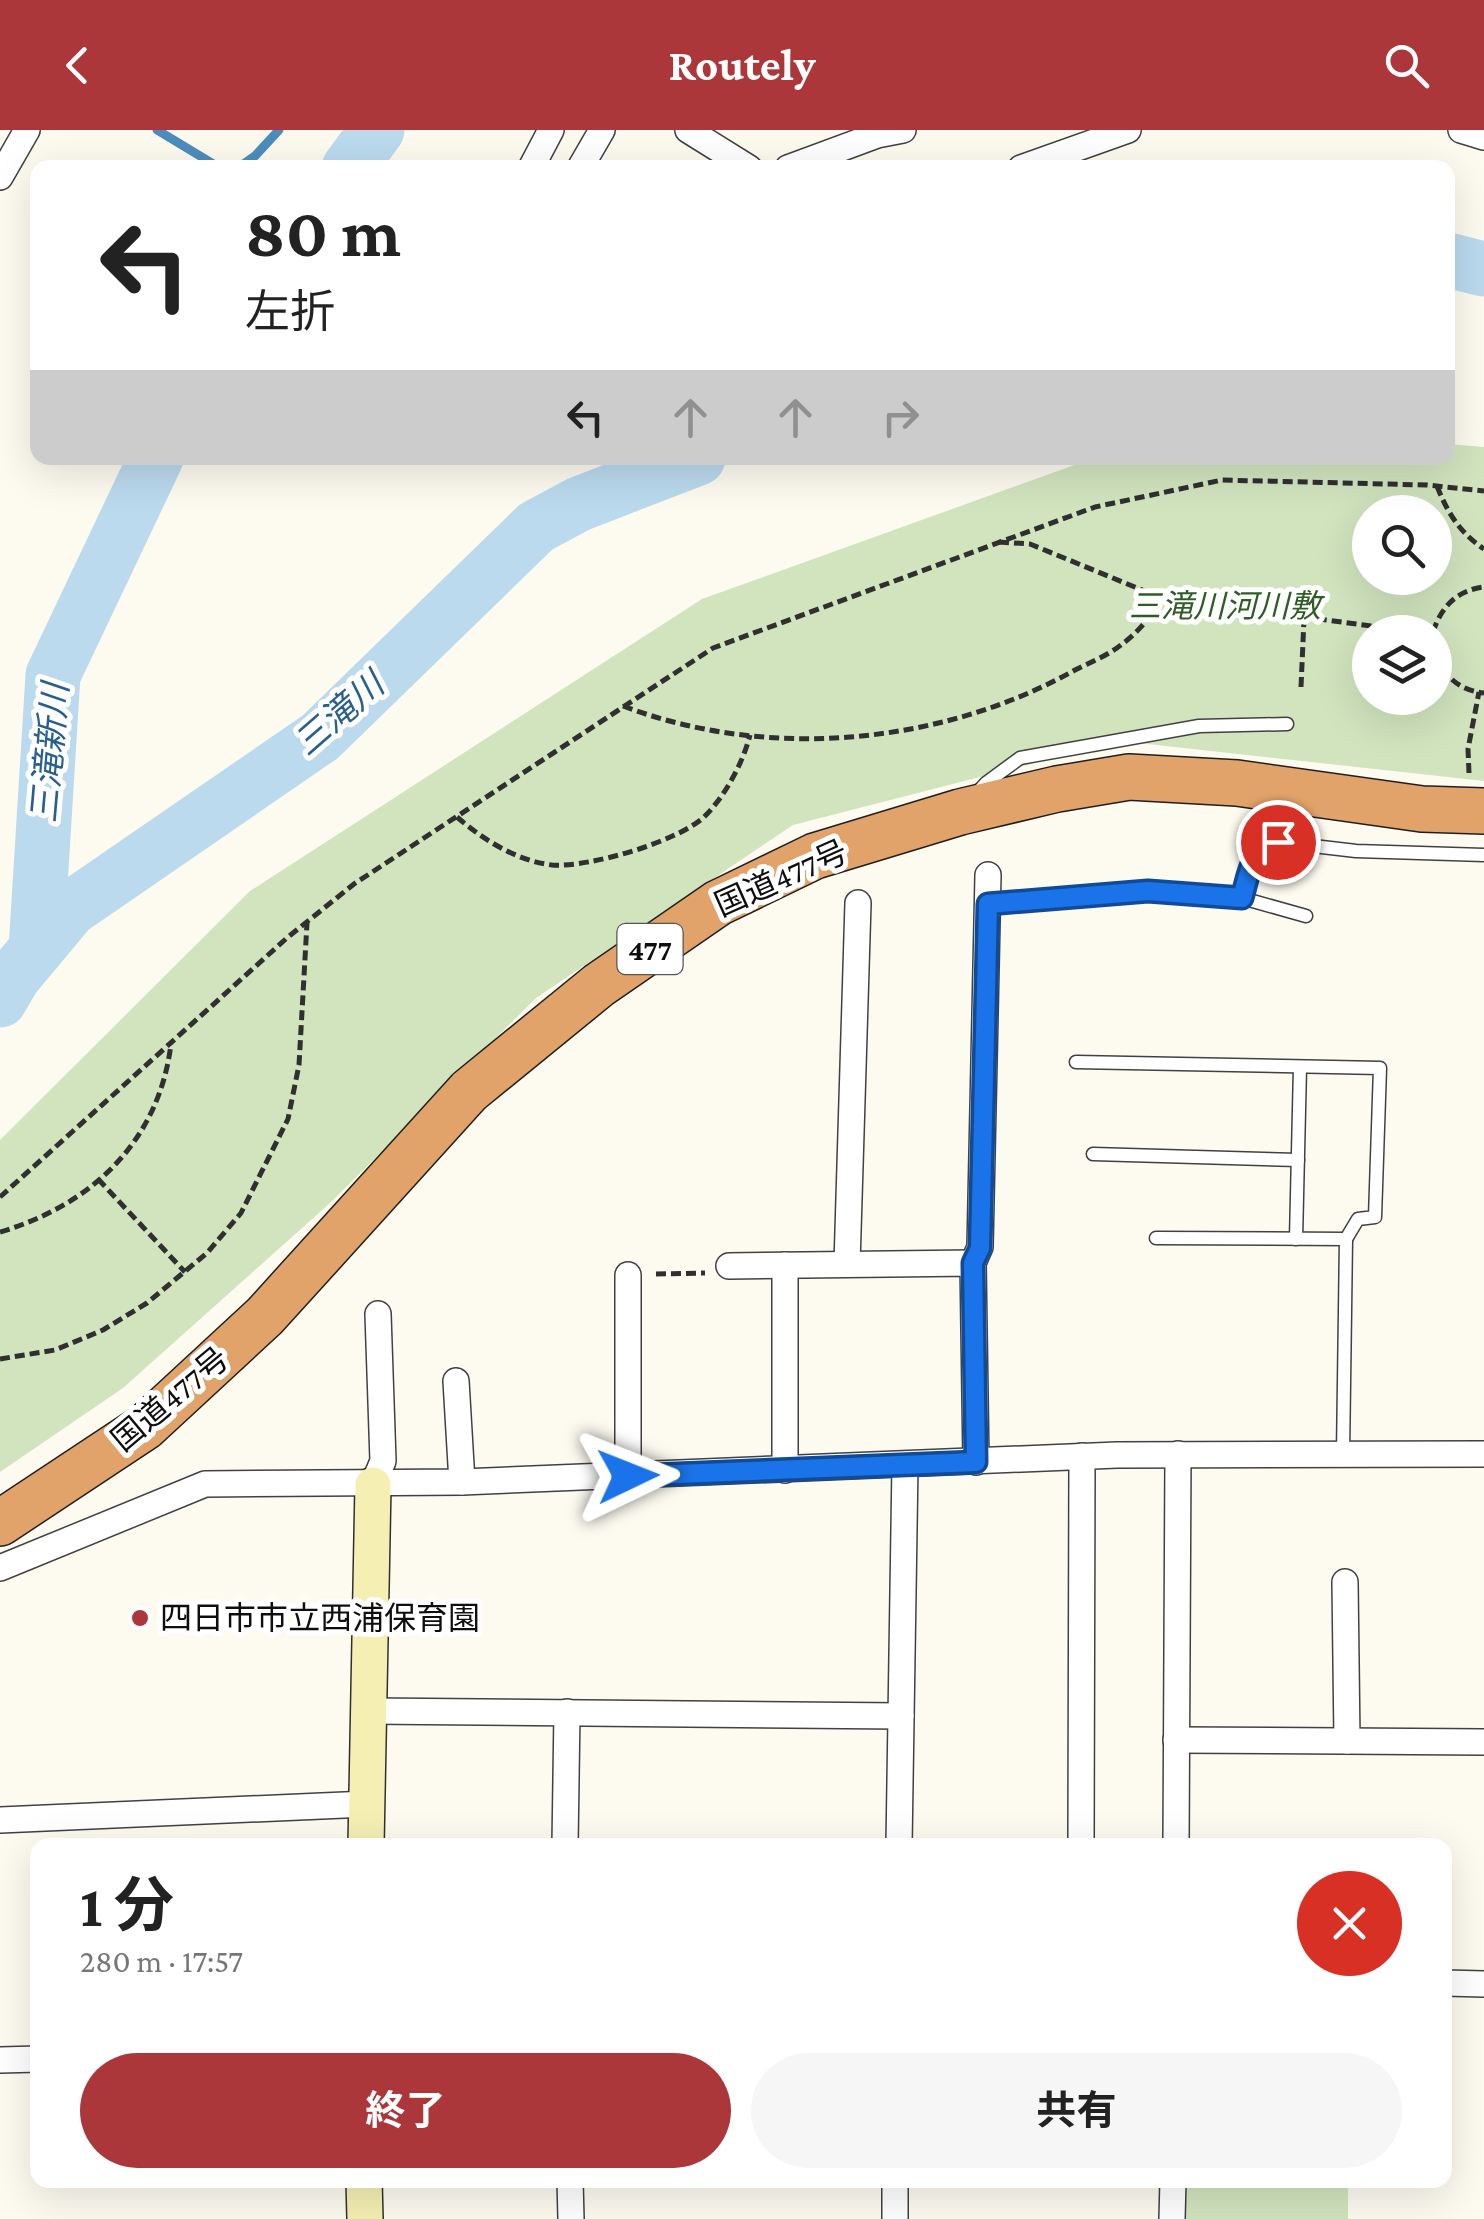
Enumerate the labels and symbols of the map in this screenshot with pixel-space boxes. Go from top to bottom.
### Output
park label: 三滝川河川敷 [1129,588,1325,624]
water label: 三滝川 [287,662,394,763]
water label: 三滝新川 [24,678,76,824]
pin [1236,800,1321,885]
street label: 国道477号 [709,833,853,923]
road number: 477 [618,924,682,974]
street label: 国道477号 [104,1340,236,1458]
position arrow [576,1424,680,1528]
place label: 四日市市立西浦保育園 [160,1600,480,1636]
marker: 四日市市立西浦保育園 [129,1607,151,1629]

